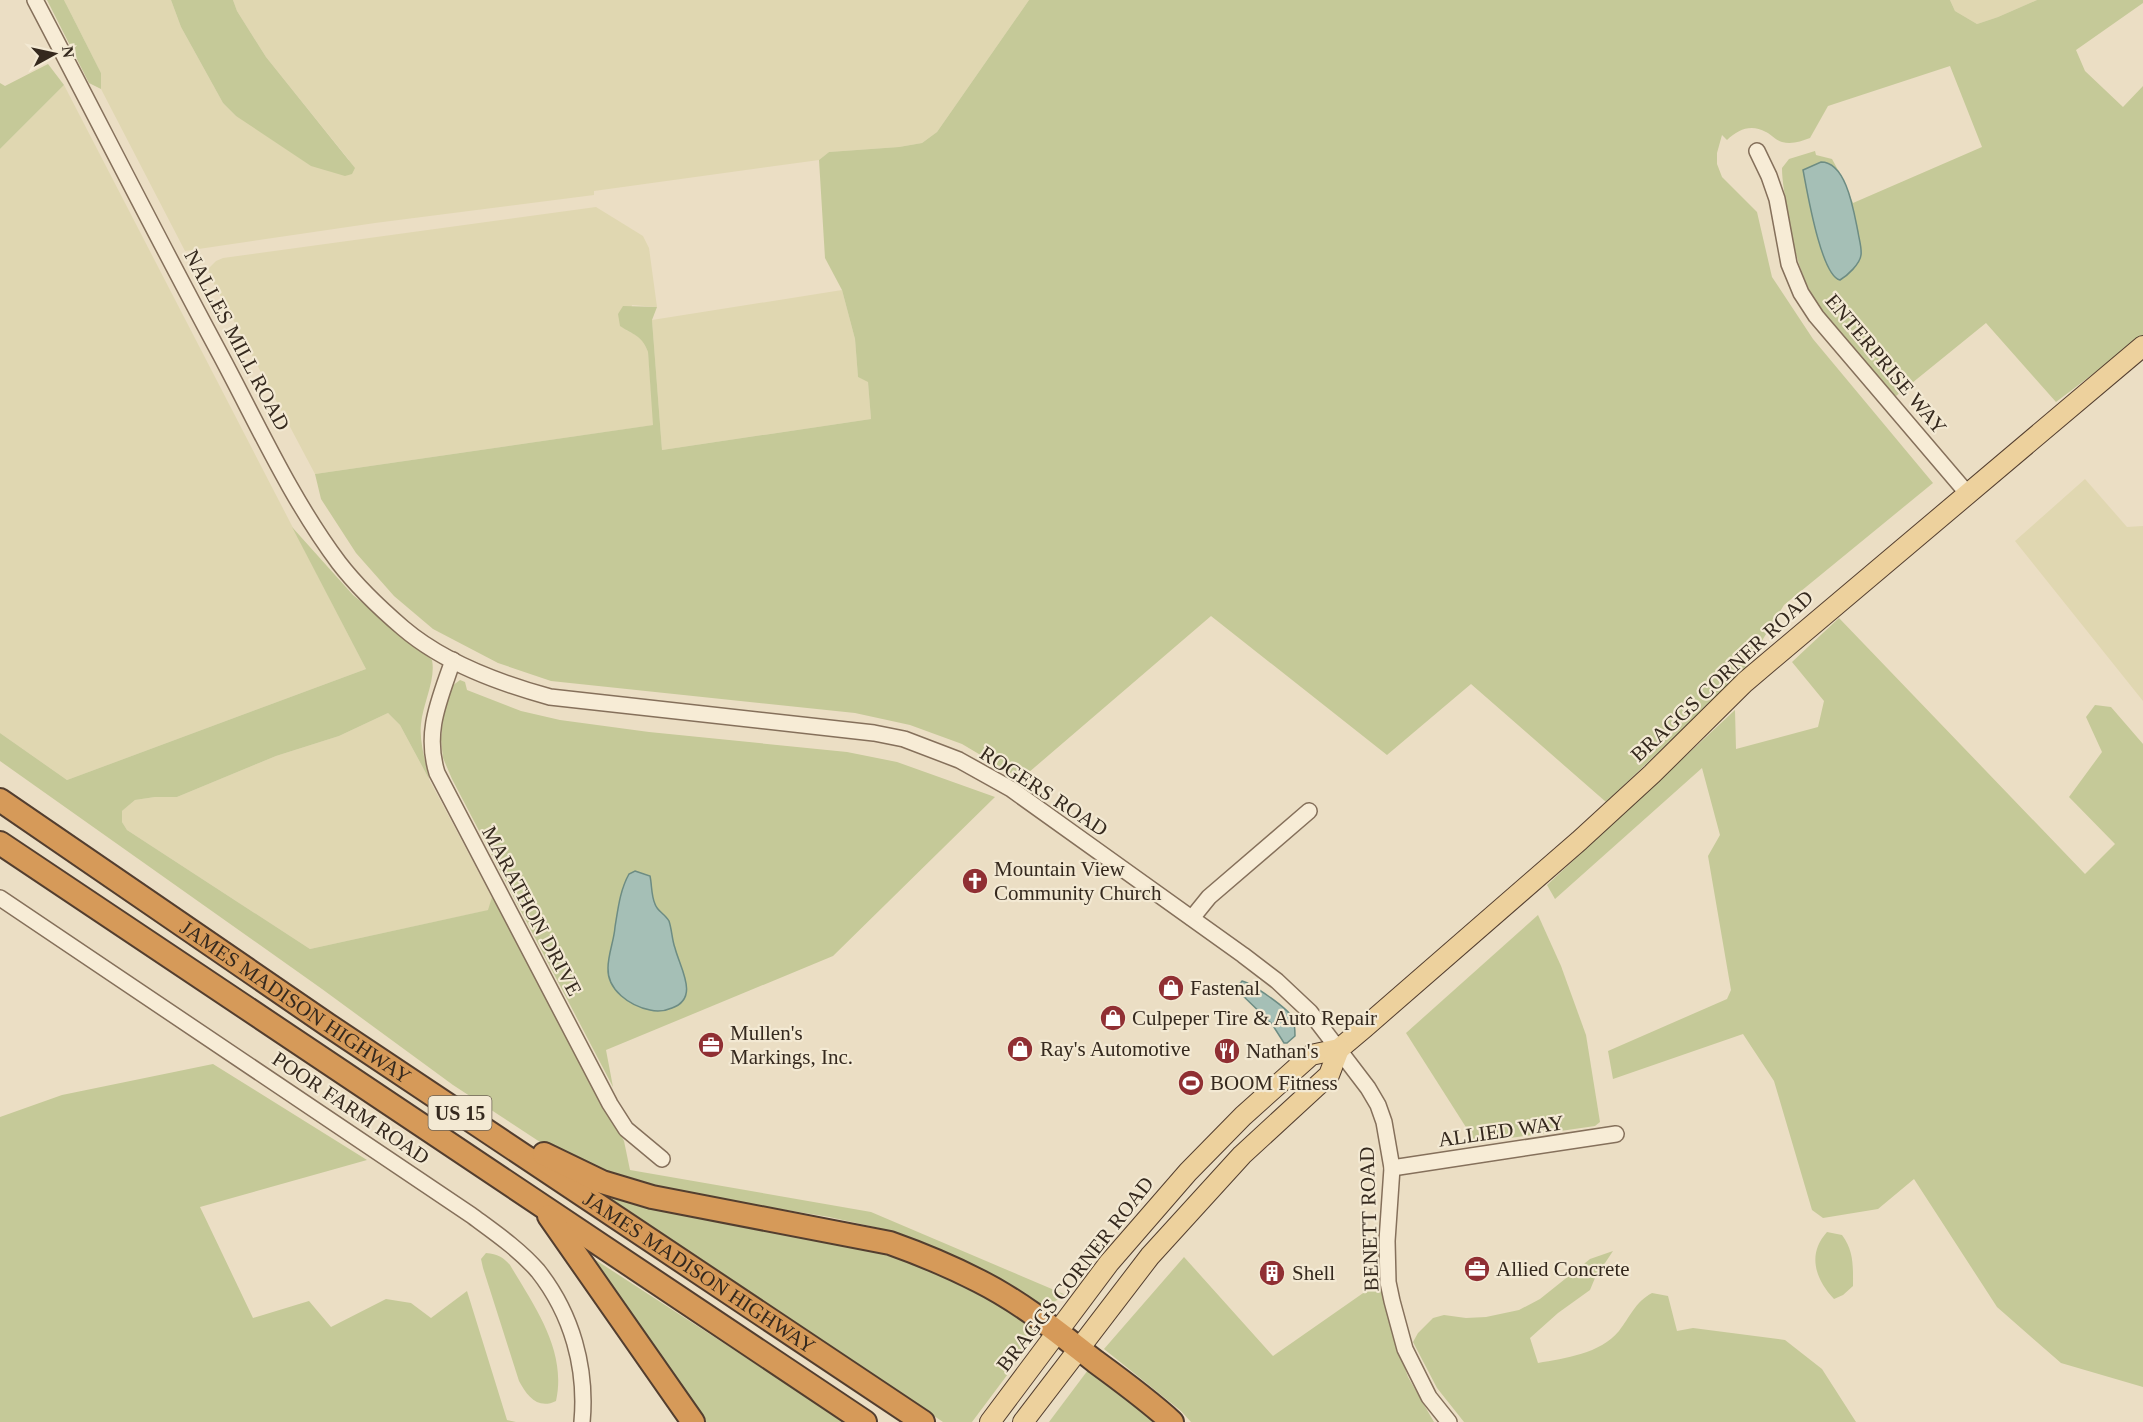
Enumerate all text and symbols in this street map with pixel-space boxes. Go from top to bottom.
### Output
north arrow [24,24,84,84]
text: N [59,45,78,59]
street label: NALLES MILL ROAD [179,246,295,434]
street label: ENTERPRISE WAY [1820,289,1952,439]
street label: BRAGGS CORNER ROAD [1626,585,1818,767]
street label: ROGERS ROAD [976,741,1112,841]
street label: MARATHON DRIVE [477,822,587,1000]
place label: Mountain View Community Church [994,857,1162,905]
church icon: Mountain View Community Church [960,866,990,896]
street label: JAMES MADISON HIGHWAY [176,915,415,1089]
shop icon: Fastenal [1156,973,1186,1003]
place label: Fastenal [1190,976,1260,1000]
shop icon: Culpeper Tire & Auto Repair [1098,1003,1128,1033]
place label: Culpeper Tire & Auto Repair [1132,1006,1377,1030]
place label: Mullen's Markings, Inc. [730,1021,853,1069]
office icon: Mullen's Markings, Inc. [696,1030,726,1060]
shop icon: Ray's Automotive [1005,1034,1035,1064]
restaurant icon: Nathan's [1212,1036,1242,1066]
place label: Ray's Automotive [1040,1037,1190,1061]
place label: Nathan's [1246,1039,1319,1063]
street label: POOR FARM ROAD [268,1047,434,1169]
sports icon: BOOM Fitness [1176,1068,1206,1098]
place label: BOOM Fitness [1210,1071,1338,1095]
road number: US 15 [428,1096,492,1130]
street label: ALLIED WAY [1437,1110,1565,1152]
street label: BENETT ROAD [1354,1146,1384,1292]
street label: BRAGGS CORNER ROAD [992,1172,1158,1376]
street label: JAMES MADISON HIGHWAY [579,1187,820,1359]
office icon: Allied Concrete [1462,1254,1492,1284]
place label: Allied Concrete [1496,1257,1630,1281]
building icon: Shell [1257,1258,1287,1288]
place label: Shell [1292,1261,1335,1285]

